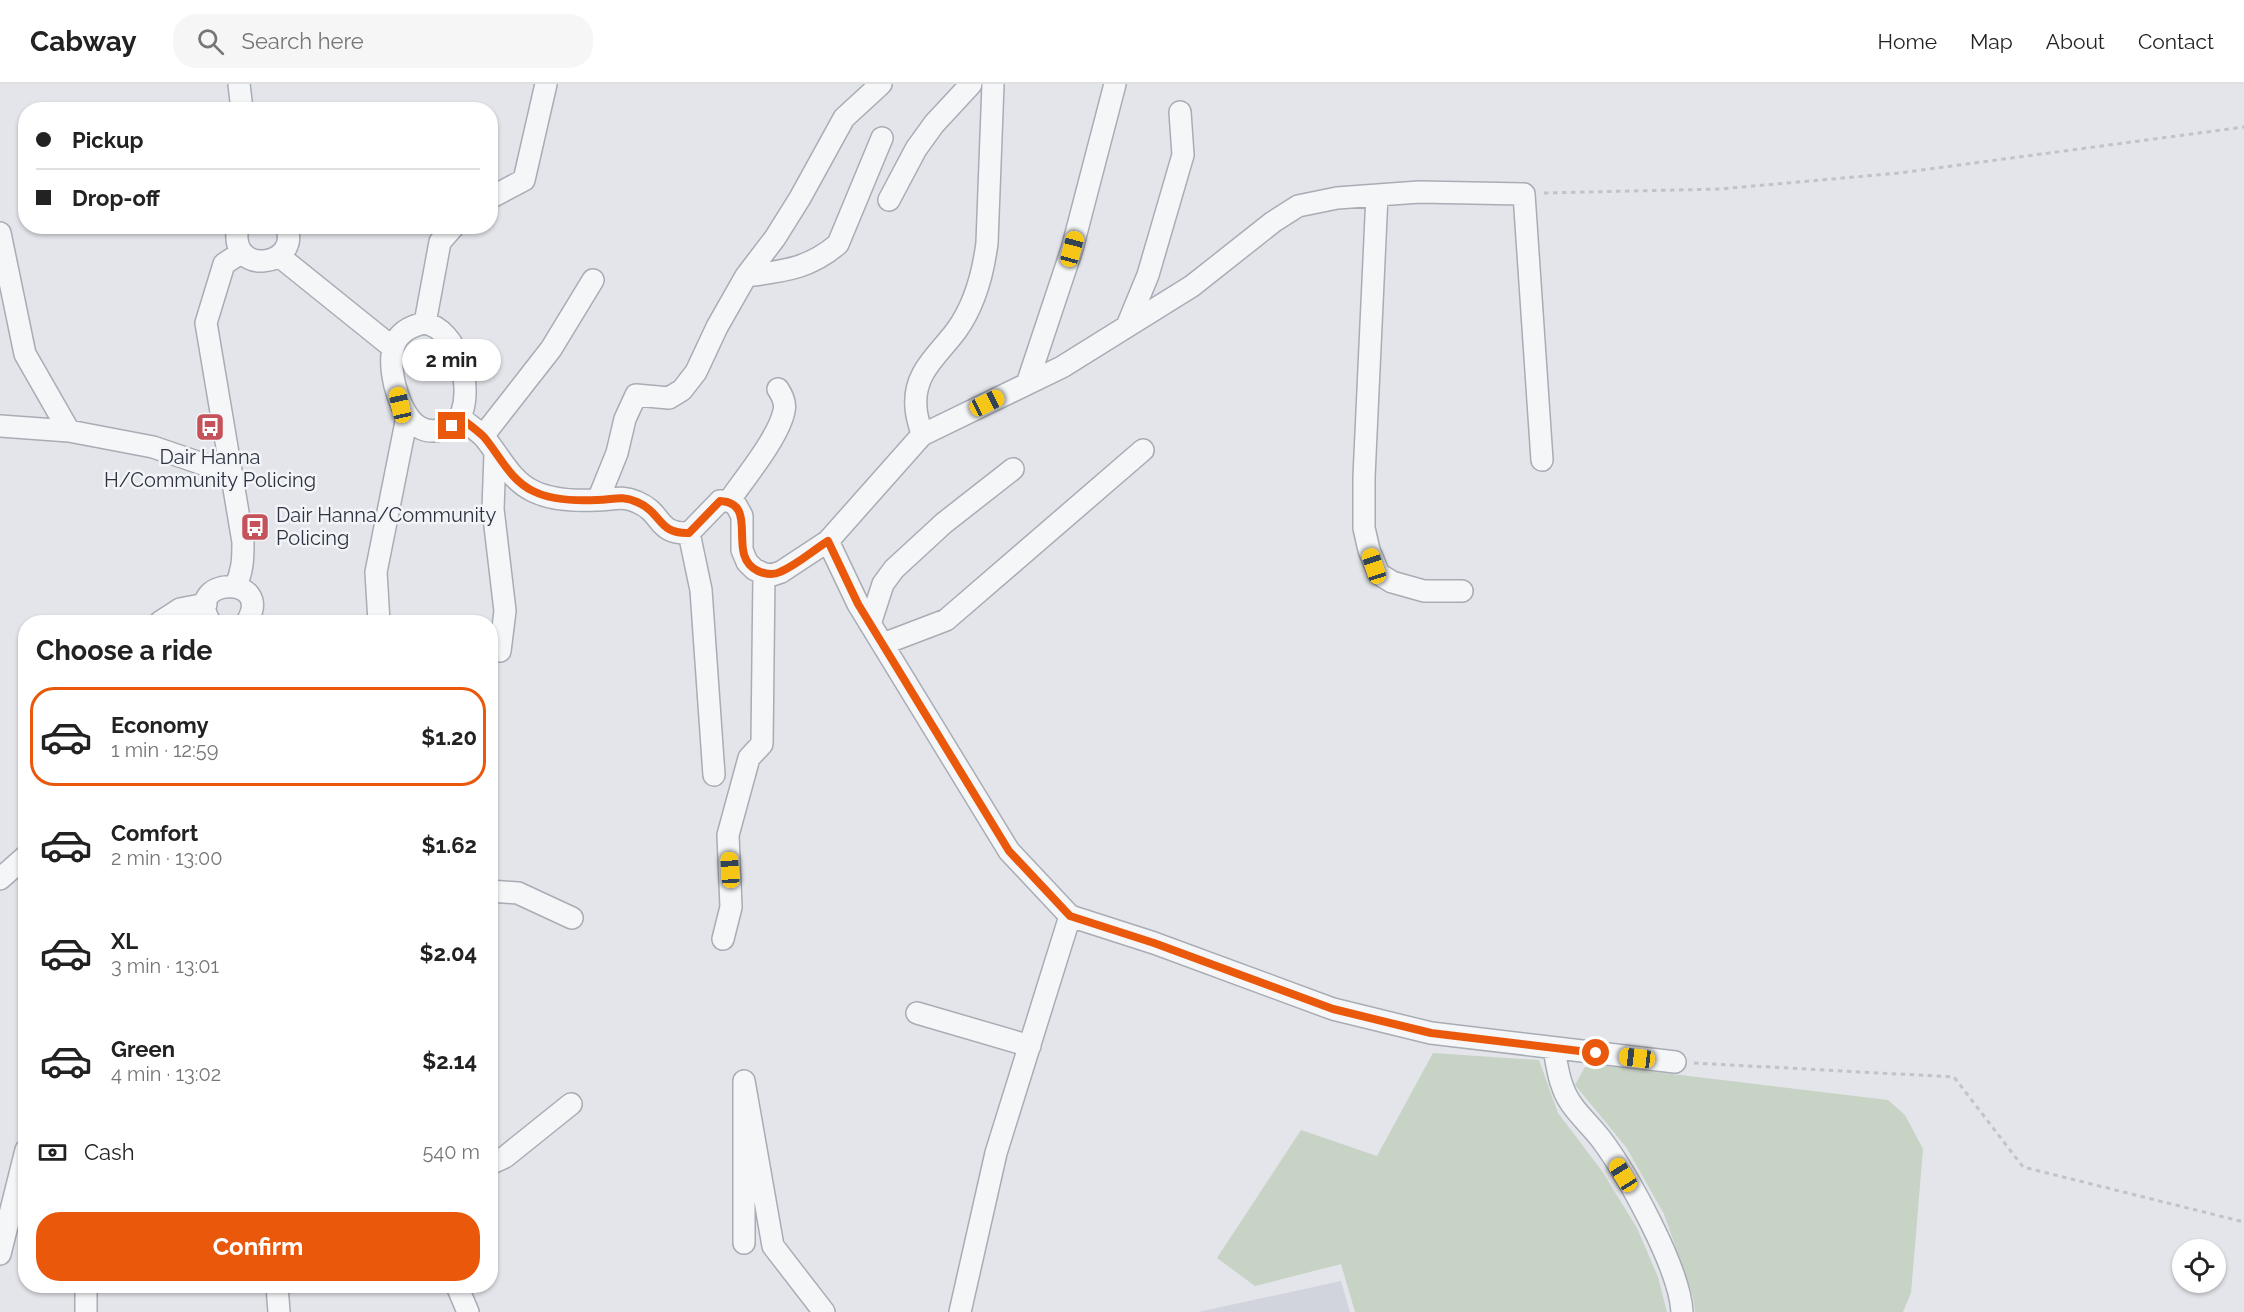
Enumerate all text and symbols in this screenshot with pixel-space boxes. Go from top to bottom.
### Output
search box [173,14,593,68]
text: Cabway [30,25,137,58]
icon: search [194,25,227,58]
text: Search here [242,28,364,54]
text: Home [1878,29,1937,54]
text: Map [1970,29,2013,54]
text: About [2046,29,2105,54]
text: Contact [2138,29,2214,54]
text: Pickup [72,127,144,153]
text: Drop-off [72,185,160,211]
car [1059,229,1085,269]
callout: 2 min [402,339,502,381]
text: 2 min [426,348,477,372]
car [387,385,413,425]
car [967,387,1007,419]
bus stop icon: Dair Hanna H/Community Policing [194,411,226,443]
route end [438,412,465,439]
place label: Dair Hanna H/Community Policing [104,445,316,492]
place label: Dair Hanna/Community Policing [276,503,496,550]
bus stop icon: Dair Hanna/Community Policing [239,511,271,543]
car [1360,546,1388,586]
text: Choose a ride [36,635,212,666]
icon: car [39,710,93,764]
text: Economy [111,712,209,738]
text: $1.20 [421,724,477,750]
text: 1 min · 12:59 [111,738,218,762]
icon: car [39,818,93,872]
text: Comfort [111,820,198,846]
text: $1.62 [421,832,477,858]
text: 2 min · 13:00 [111,846,222,870]
car [720,851,740,889]
icon: car [39,926,93,980]
text: XL [111,928,138,954]
text: $2.04 [420,940,477,966]
text: 3 min · 13:01 [111,954,219,978]
icon: car [39,1034,93,1088]
text: Green [111,1036,175,1062]
route start [1582,1039,1609,1066]
car [1618,1047,1656,1069]
text: $2.14 [422,1048,477,1074]
text: 4 min · 13:02 [111,1062,221,1086]
icon: cash [36,1136,69,1169]
text: Cash [84,1139,135,1165]
text: 540 m [422,1140,480,1164]
car [1606,1155,1640,1195]
button: Confirm [36,1212,480,1281]
map controls [2172,1239,2226,1293]
button: locate [2172,1239,2226,1293]

